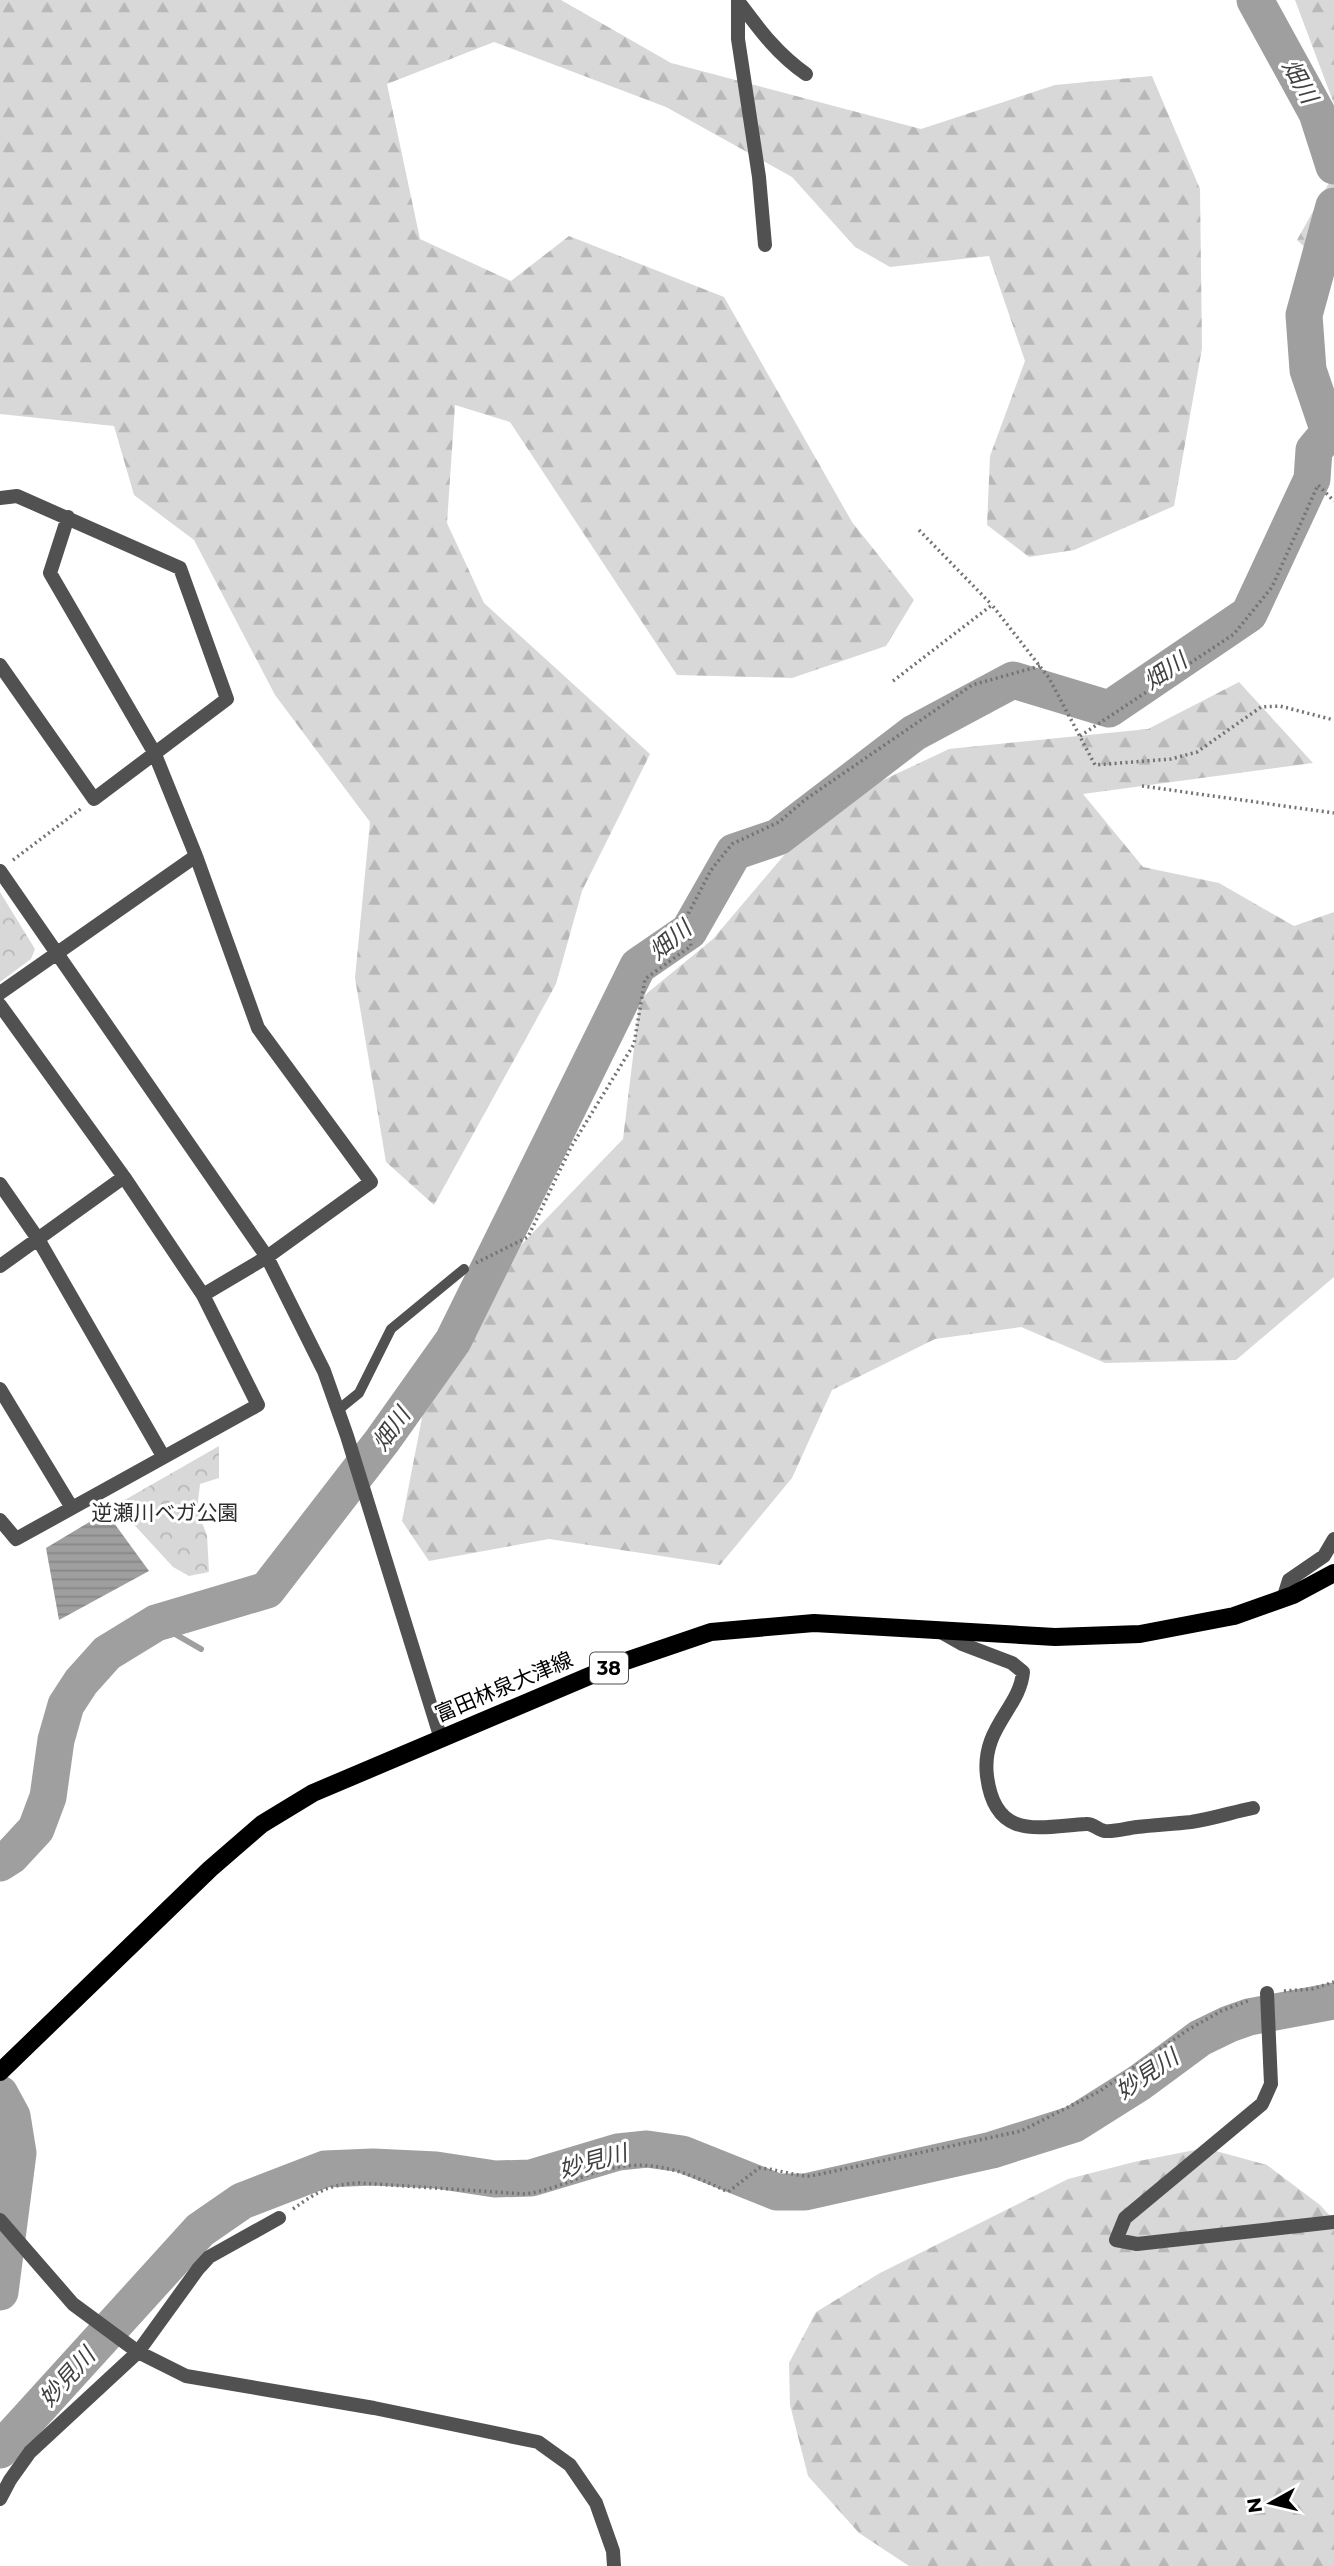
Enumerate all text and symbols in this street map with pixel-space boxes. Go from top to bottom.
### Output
water label: 畑川 [1277,54,1325,111]
water label: 畑川 [1138,645,1194,695]
water label: 畑川 [643,913,699,966]
water label: 畑川 [366,1400,418,1456]
park label: 逆瀬川ベガ公園 [92,1500,239,1525]
street label: 富田林泉大津線 [431,1646,576,1727]
road number: 38 [590,1652,628,1684]
water label: 妙見川 [1111,2041,1186,2105]
water label: 妙見川 [556,2138,633,2183]
water label: 妙見川 [34,2340,102,2412]
north arrow [1236,2468,1306,2538]
text: N [1242,2496,1267,2515]

